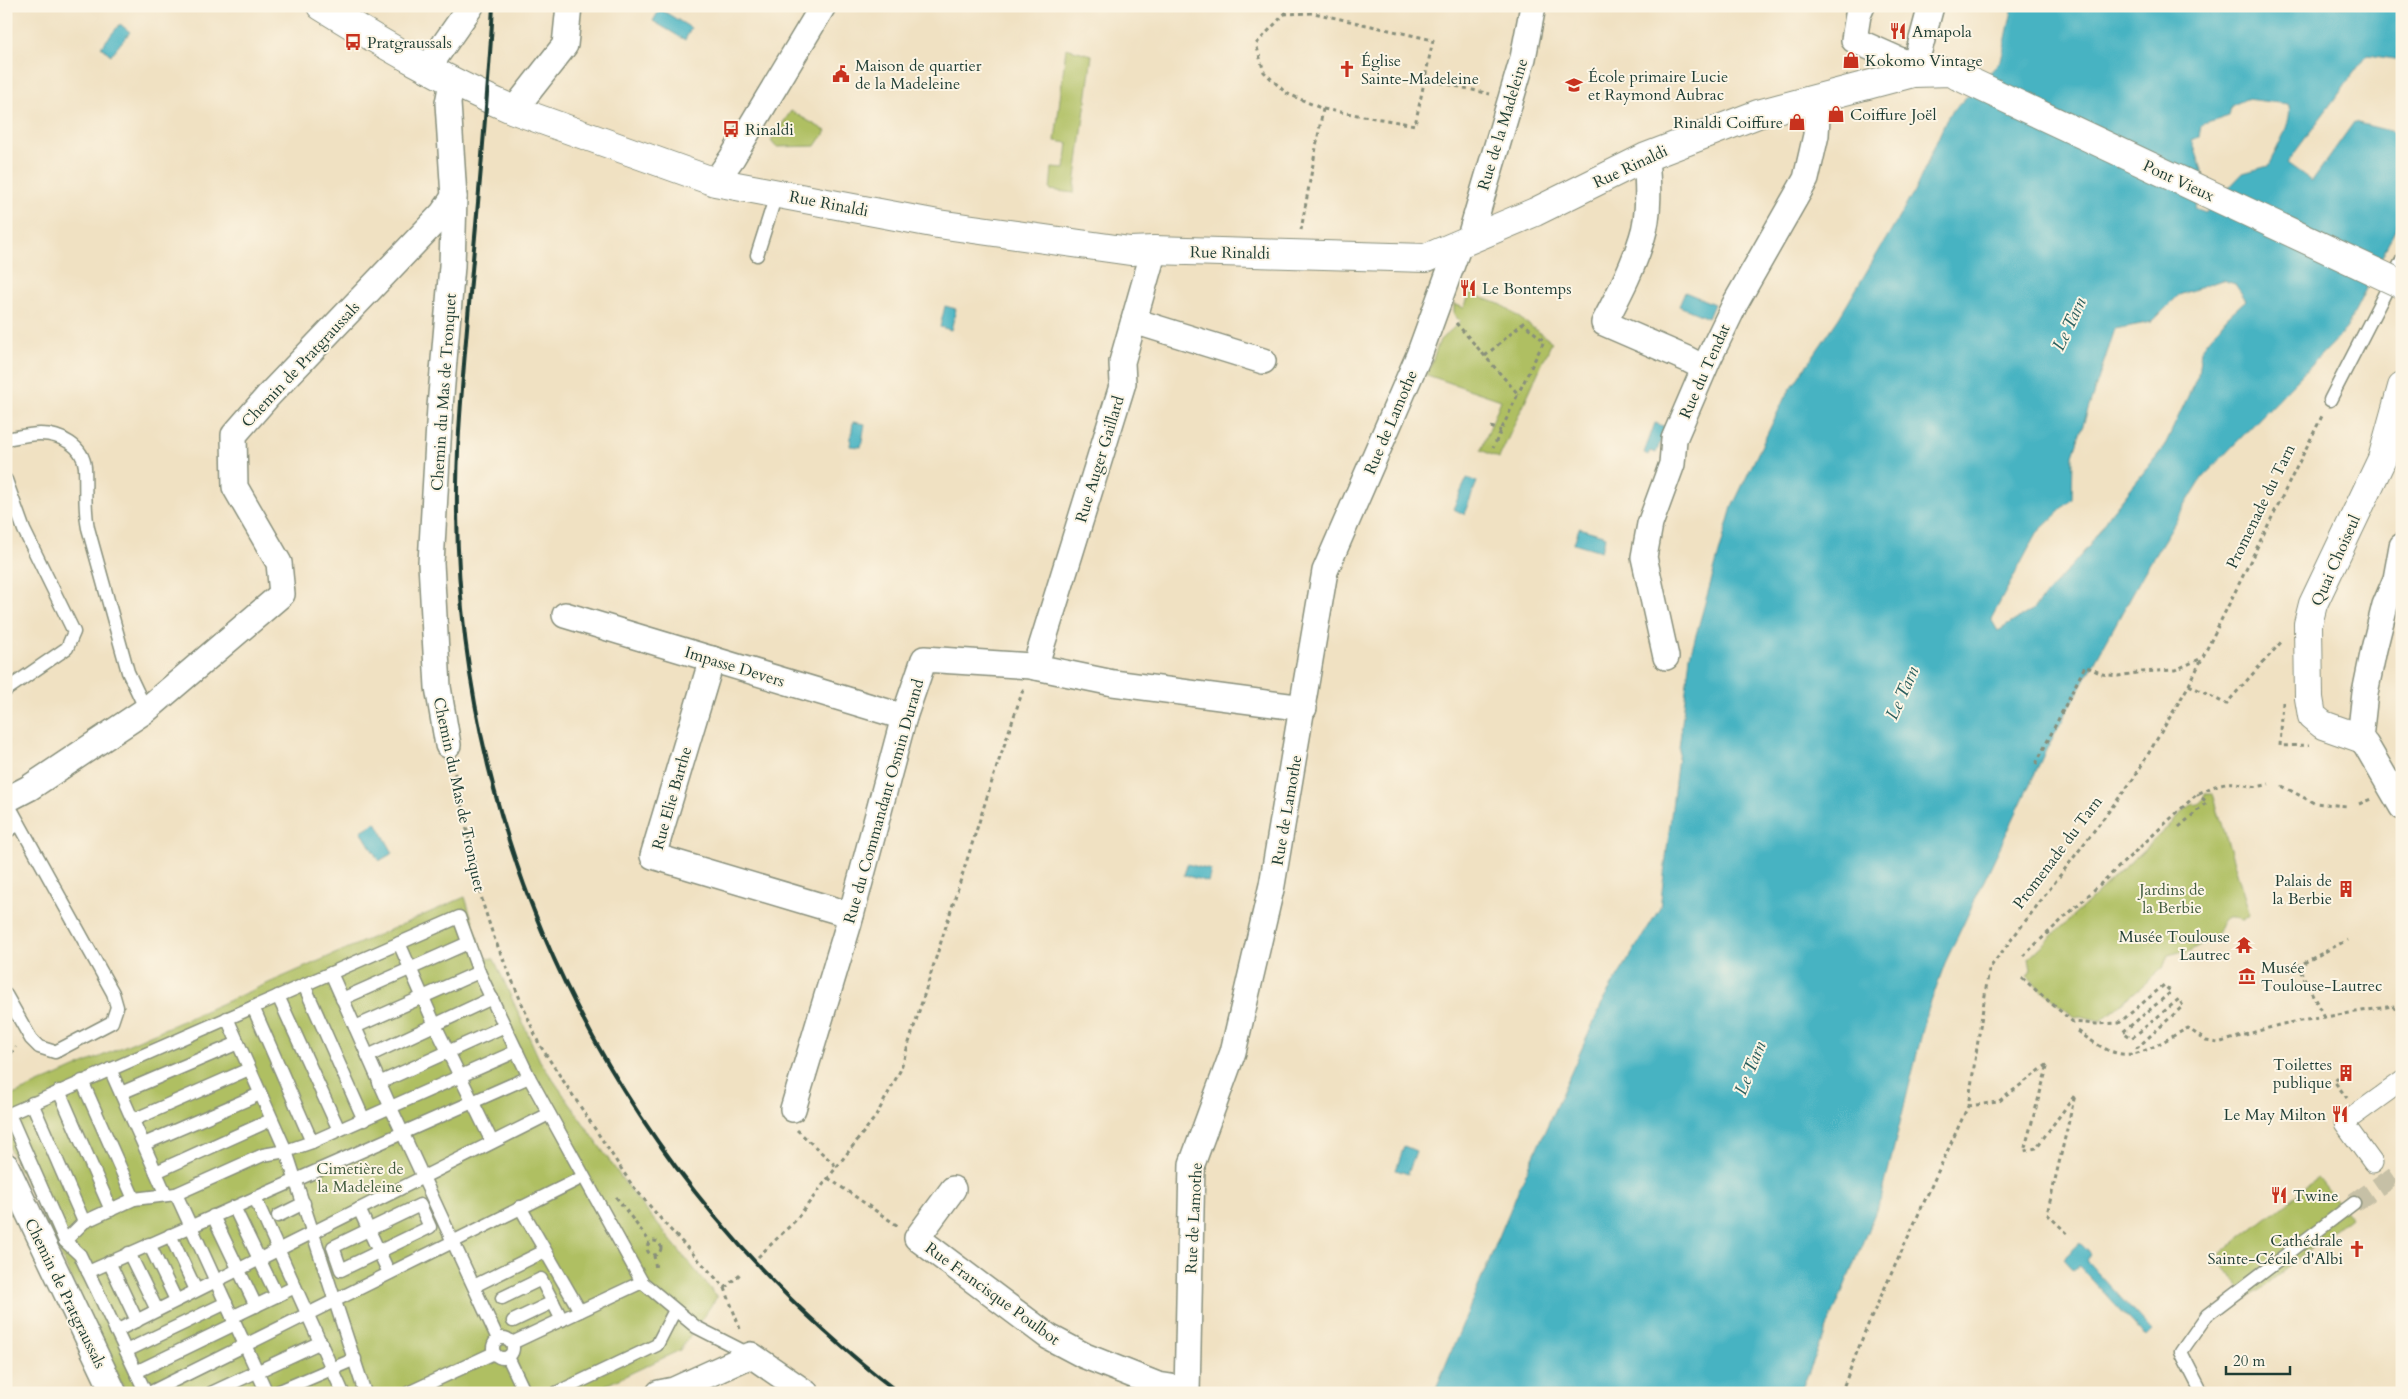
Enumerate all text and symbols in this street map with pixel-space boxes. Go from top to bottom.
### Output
restaurant icon: Amapola [1888,21,1908,41]
place label: Amapola [1912,21,1972,43]
bus stop icon: Pratgraussals [343,32,363,52]
place label: Pratgraussals [367,32,452,54]
place label: Église Sainte-Madeleine [1361,50,1479,90]
shop icon: Kokomo Vintage [1841,50,1861,70]
place label: Kokomo Vintage [1865,50,1983,72]
place label: Maison de quartier de la Madeleine [855,55,982,95]
street label: Rue de la Madeleine [1472,56,1533,193]
church icon: Église Sainte-Madeleine [1337,59,1357,79]
public building icon: Maison de quartier de la Madeleine [831,64,851,84]
place label: École primaire Lucie et Raymond Aubrac [1588,66,1728,106]
school or university icon: École primaire Lucie et Raymond Aubrac [1564,75,1584,95]
shop icon: Coiffure Joël [1826,104,1846,124]
place label: Coiffure Joël [1850,104,1937,126]
place label: Rinaldi Coiffure [1673,112,1783,134]
shop icon: Rinaldi Coiffure [1787,112,1807,132]
bus stop icon: Rinaldi [721,119,741,139]
place label: Rinaldi [745,119,794,141]
street label: Rue Rinaldi [1589,140,1672,194]
street label: Pont Vieux [2139,155,2218,207]
street label: Rue Rinaldi [787,186,871,223]
street label: Rue Rinaldi [1190,241,1271,265]
restaurant icon: Le Bontemps [1458,278,1478,298]
place label: Le Bontemps [1482,278,1572,300]
street label: Chemin du Mas de Tronquet [426,293,462,492]
water label: Le Tarn [2046,293,2093,355]
street label: Chemin de Pratgraussals [237,297,365,432]
street label: Rue du Tendat [1674,321,1736,422]
street label: Rue de Lamothe [1359,367,1423,478]
street label: Rue Auger Gaillard [1070,393,1130,525]
street label: Promenade du Tarn [2221,440,2301,572]
street label: Quai Choiseul [2306,511,2366,610]
street label: Impasse Devers [682,641,787,693]
water label: Le Tarn [1880,662,1925,724]
street label: Rue du Commandant Osmin Durand [838,676,930,926]
street label: Chemin du Mas de Tronquet [428,695,490,893]
street label: Rue Elie Barthe [647,744,697,852]
street label: Rue de Lamothe [1266,753,1307,867]
street label: Promenade du Tarn [2008,792,2108,914]
place label: Palais de la Berbie [2272,870,2332,910]
park label: Jardins de la Berbie [2137,879,2205,919]
building icon: Palais de la Berbie [2336,879,2356,899]
place label: Musée Toulouse Lautrec [2119,926,2230,966]
temple icon: Musée Toulouse Lautrec [2234,935,2254,955]
place label: Musée Toulouse-Lautrec [2261,957,2382,997]
museum icon: Musée Toulouse-Lautrec [2237,966,2257,986]
water label: Le Tarn [1728,1037,1773,1099]
place label: Toilettes publique [2273,1054,2332,1094]
building icon: Toilettes publique [2336,1063,2356,1083]
place label: Le May Milton [2224,1104,2326,1126]
restaurant icon: Le May Milton [2330,1104,2350,1124]
park label: Cimetière de la Madeleine [316,1158,404,1198]
street label: Rue de Lamothe [1180,1162,1208,1274]
restaurant icon: Twine [2269,1185,2289,1205]
place label: Twine [2293,1185,2338,1207]
street label: Chemin de Pratgraussals [19,1215,111,1372]
place label: Cathédrale Sainte-Cécile d'Albi [2207,1230,2344,1270]
street label: Rue Francisque Poulbot [921,1237,1064,1350]
church icon: Cathédrale Sainte-Cécile d'Albi [2347,1239,2367,1259]
scale bar [2226,1344,2289,1376]
text: 20 m [2233,1351,2265,1371]

